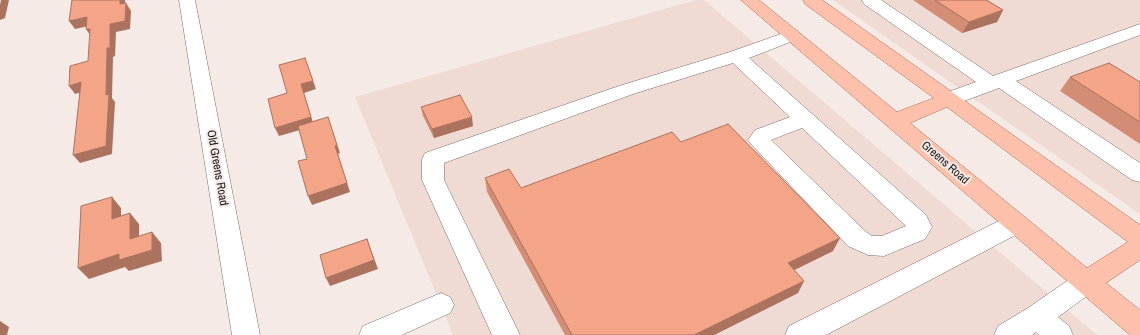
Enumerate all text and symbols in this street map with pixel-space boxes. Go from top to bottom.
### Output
street label: Old Greens Road [203,129,231,207]
street label: Greens Road [918,138,972,188]

